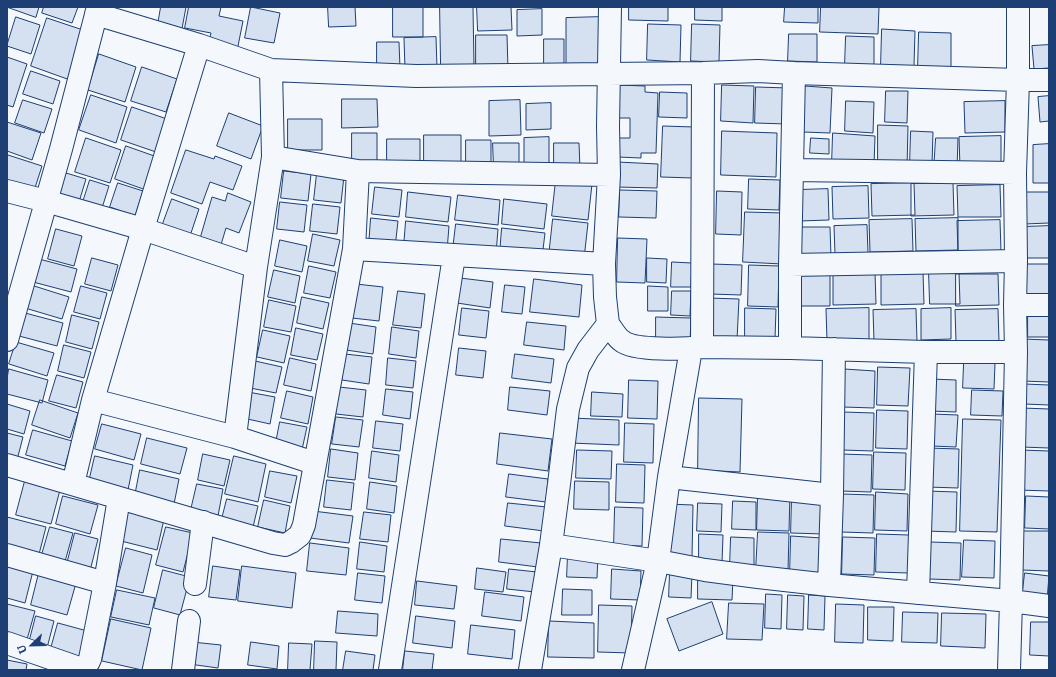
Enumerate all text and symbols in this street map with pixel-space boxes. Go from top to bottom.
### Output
north arrow [12,625,52,665]
text: U [12,643,30,657]

